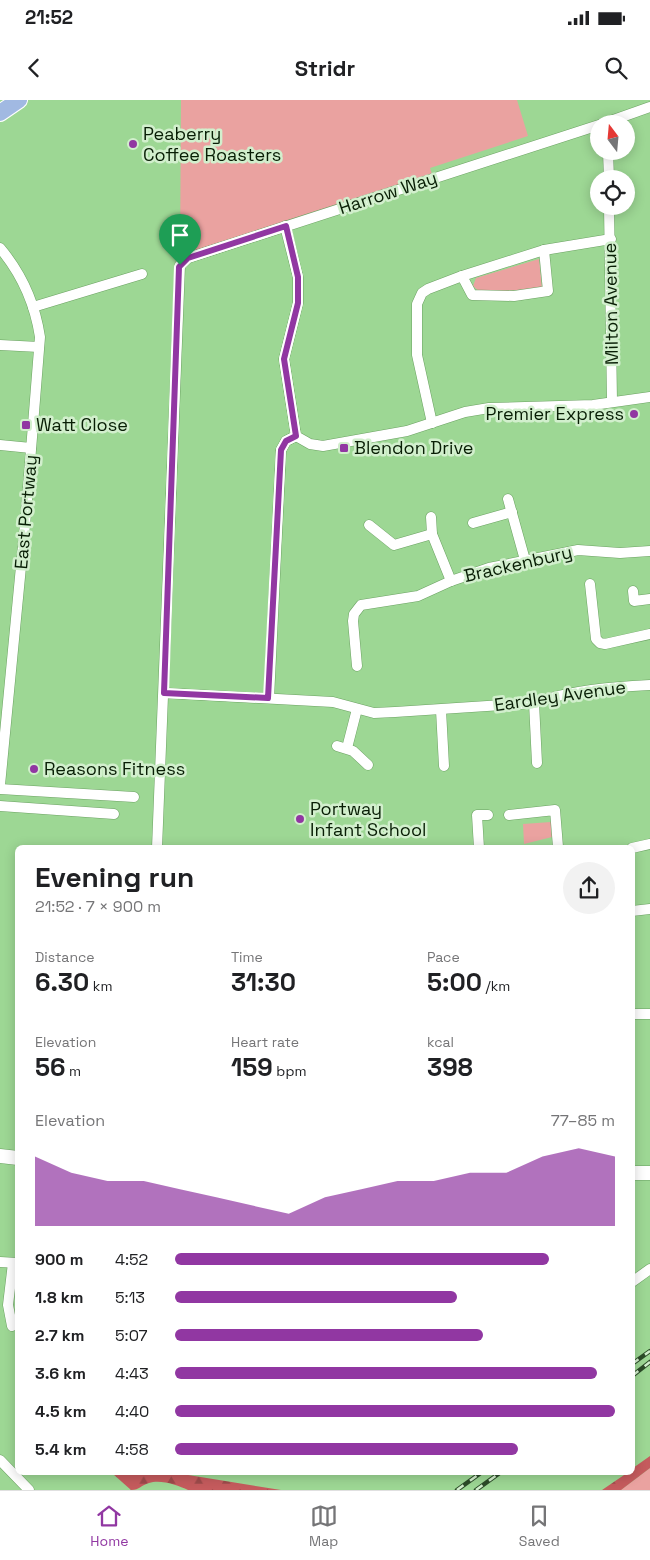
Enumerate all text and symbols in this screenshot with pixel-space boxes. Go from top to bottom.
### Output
text: 21:52 [25,5,73,30]
icon: back [20,54,48,82]
text: Stridr [295,54,355,82]
icon: search [602,54,630,82]
north arrow [590,115,635,160]
map controls [590,115,635,215]
place label: Peaberry Coffee Roasters [143,122,281,166]
marker: Peaberry Coffee Roasters [127,138,139,150]
street label: Harrow Way [336,166,440,219]
button: locate [590,170,635,215]
pin [159,214,201,265]
icon: arrive [166,221,194,249]
street label: Milton Avenue [598,243,623,365]
place label: Premier Express [486,402,624,425]
marker: Premier Express [628,408,640,420]
place label: Watt Close [36,413,128,436]
marker: Watt Close [20,419,32,431]
place label: Blendon Drive [354,436,474,459]
marker: Blendon Drive [338,442,350,454]
street label: East Portway [9,454,42,570]
street label: Brackenbury [461,540,574,587]
street label: Eardley Avenue [493,675,627,716]
place label: Reasons Fitness [44,757,185,780]
marker: Reasons Fitness [28,763,40,775]
place label: Portway Infant School [310,797,426,841]
marker: Portway Infant School [294,813,306,825]
text: Evening run [35,859,194,895]
button: share [563,862,615,914]
text: 21:52 · 7 × 900 m [35,896,161,917]
text: Distance [35,948,95,966]
text: Time [231,948,263,966]
text: Pace [427,948,460,966]
text: 6.30 [35,966,89,998]
text: 31:30 [231,966,296,998]
text: 5:00 [427,966,482,998]
text: km [89,977,112,995]
text: /km [482,977,510,995]
text: Elevation [35,1033,96,1051]
text: Heart rate [231,1033,299,1051]
text: kcal [427,1033,454,1051]
text: 56 [35,1051,65,1083]
text: 159 [231,1051,273,1083]
text: 398 [427,1051,473,1083]
text: m [65,1062,81,1080]
text: bpm [273,1062,306,1080]
text: Elevation [35,1110,105,1131]
text: 77–85 m [551,1110,615,1131]
text: 900 m [35,1249,83,1270]
text: 4:52 [115,1249,148,1270]
text: 1.8 km [35,1287,83,1308]
text: 5:13 [115,1287,145,1308]
text: 2.7 km [35,1325,84,1346]
text: 5:07 [115,1325,148,1346]
text: 3.6 km [35,1363,86,1384]
text: 4:43 [115,1363,149,1384]
text: 4.5 km [35,1401,86,1422]
text: 4:40 [115,1401,149,1422]
text: 5.4 km [35,1439,86,1460]
text: 4:58 [115,1439,149,1460]
tab: Home [90,1502,128,1550]
tab: Map [309,1502,338,1550]
tab: Saved [519,1502,560,1550]

